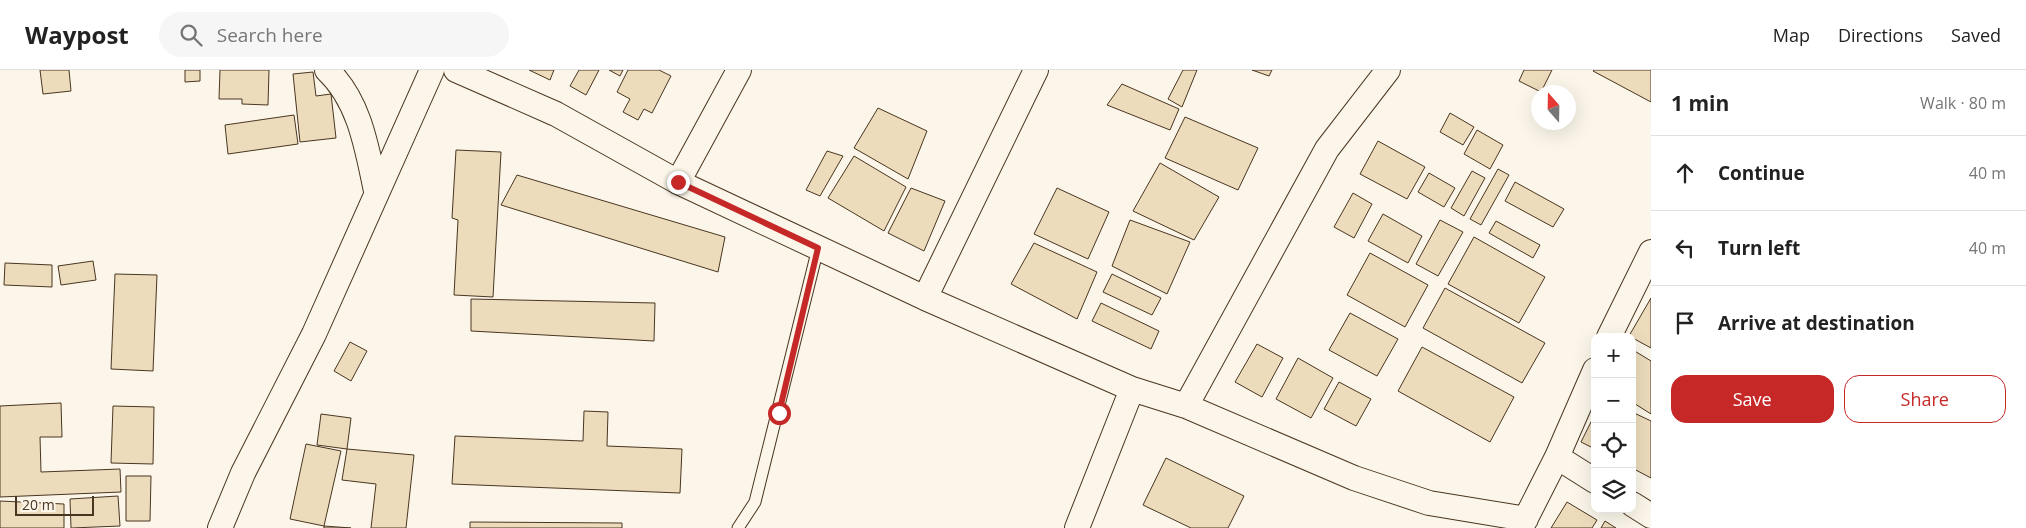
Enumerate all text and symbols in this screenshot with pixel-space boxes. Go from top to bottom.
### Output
search box [159,12,509,57]
text: Waypost [25,18,129,51]
icon: search [177,21,205,49]
text: Search here [217,22,323,48]
text: Map [1773,23,1810,47]
text: Directions [1838,23,1923,47]
text: Saved [1951,23,2001,47]
north arrow [1531,85,1576,130]
text: 1 min [1671,89,1729,117]
text: Walk · 80 m [1920,92,2006,114]
icon: ahead [1671,159,1699,187]
text: Continue [1718,160,1805,186]
text: 40 m [1969,162,2006,184]
route end [667,171,690,194]
icon: left [1671,234,1699,262]
text: Turn left [1718,235,1800,261]
text: 40 m [1969,237,2006,259]
icon: arrive [1671,309,1699,337]
text: Arrive at destination [1718,310,1915,336]
map controls [1591,333,1636,513]
button: + [1591,333,1636,378]
button: Save [1671,375,1834,423]
button: Share [1844,375,2006,423]
button: − [1591,378,1636,423]
route start [768,402,791,425]
button: locate [1591,423,1636,468]
button: layers [1591,468,1636,513]
scale bar [15,493,94,516]
text: 20 m [22,495,55,514]

